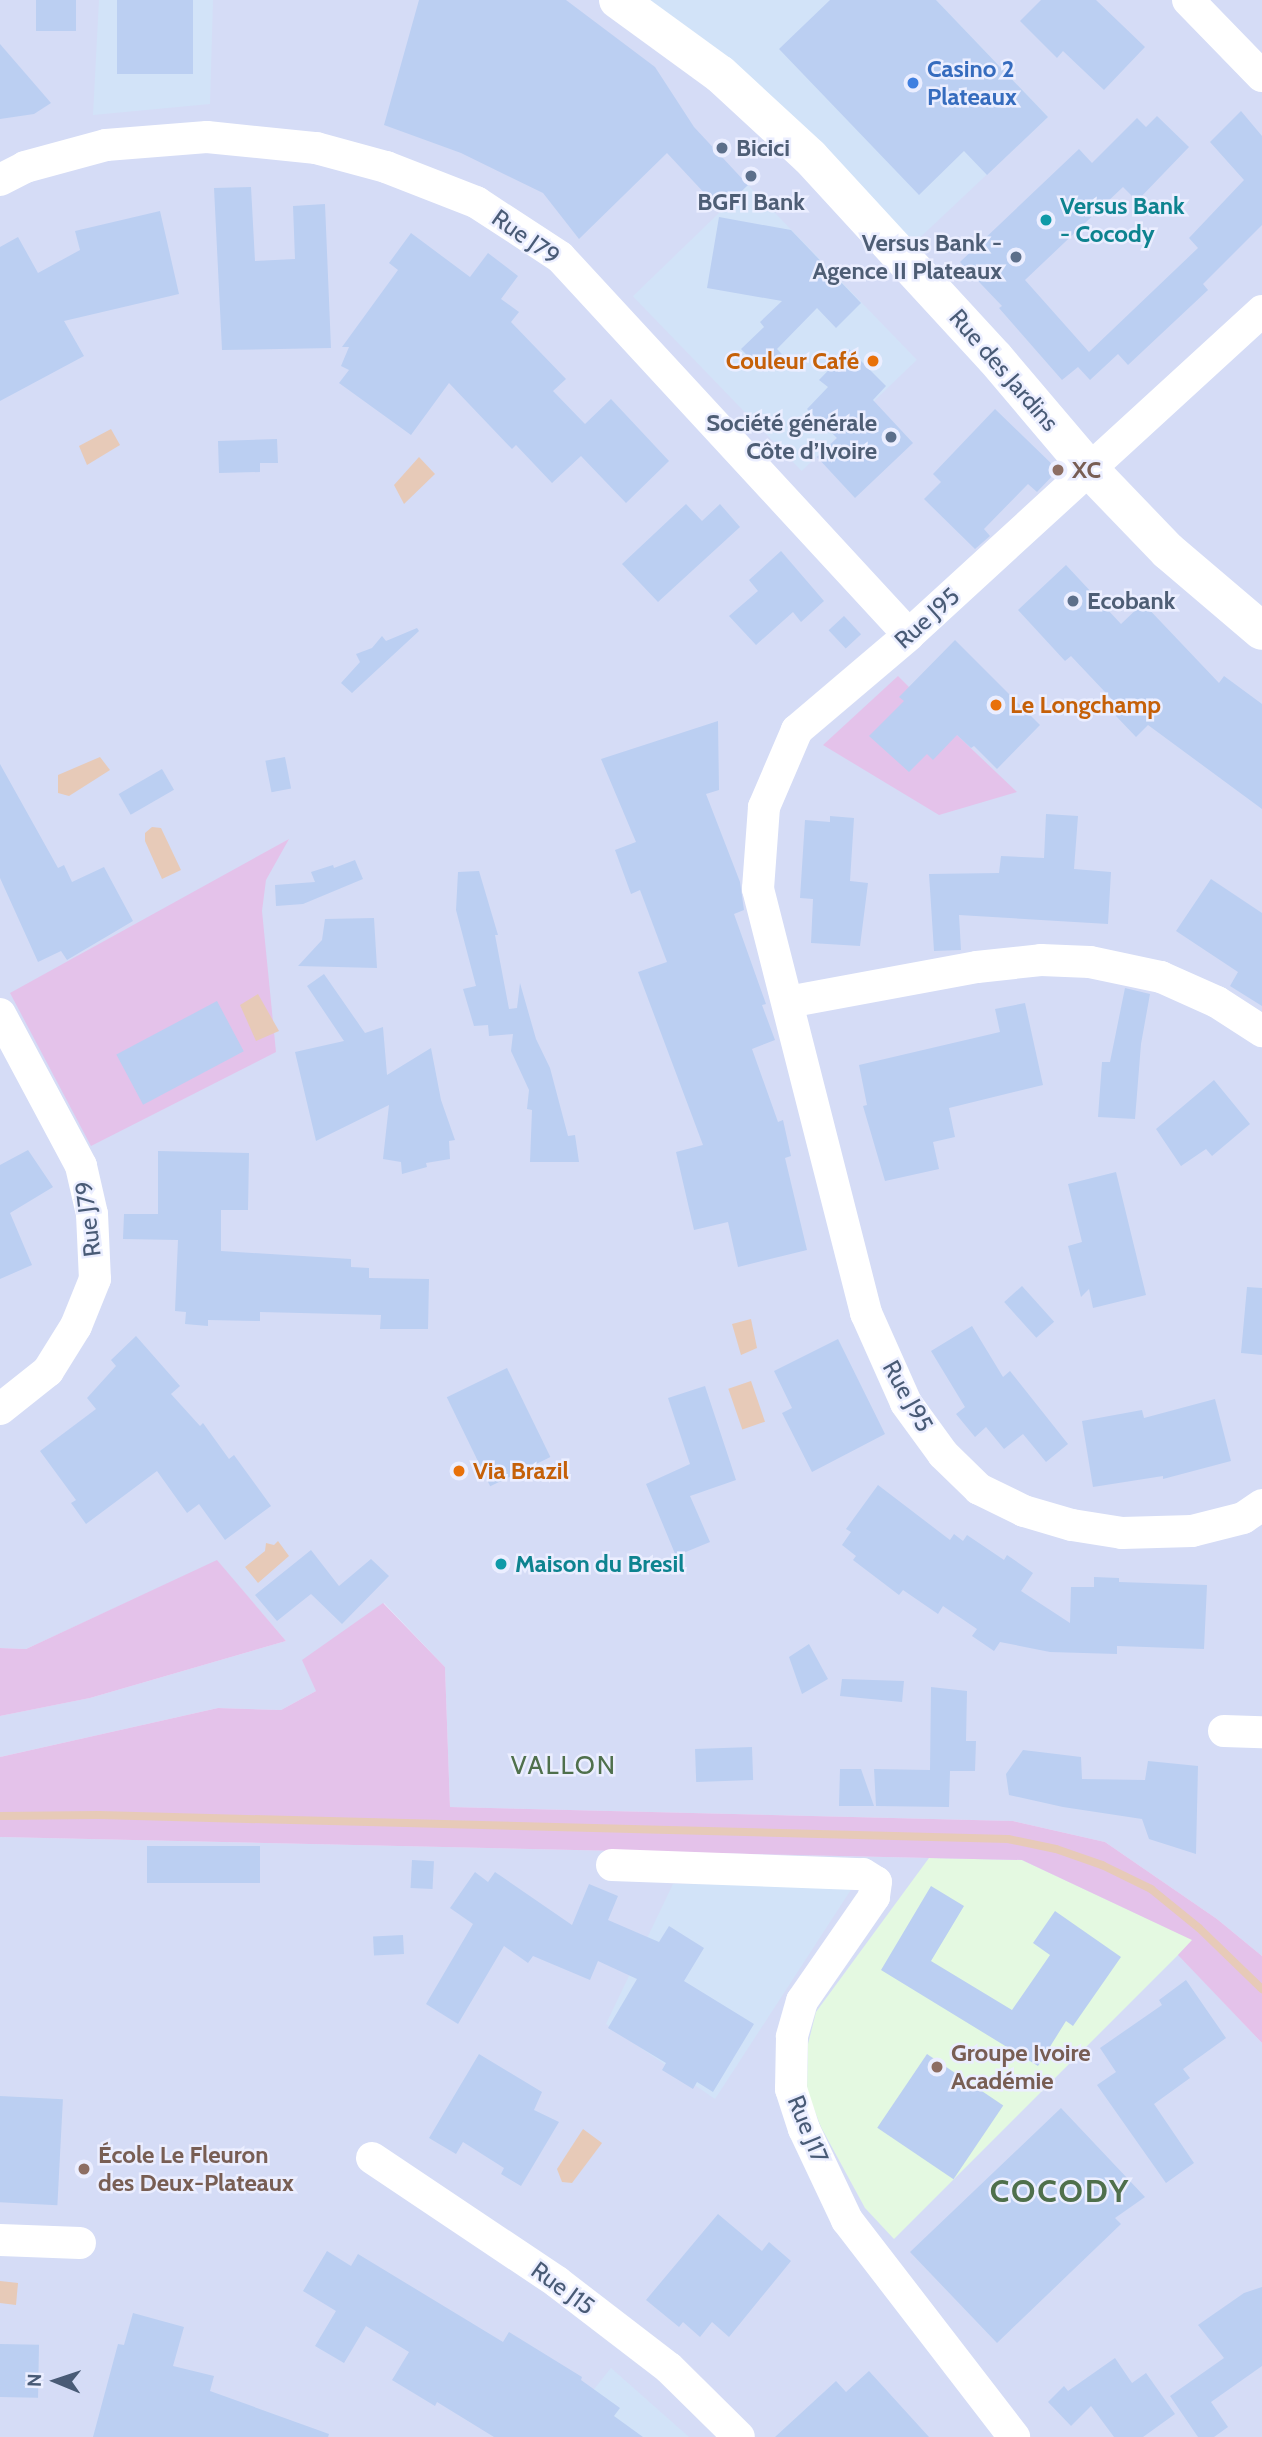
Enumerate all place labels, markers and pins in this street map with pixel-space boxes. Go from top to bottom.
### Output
place label: Casino 2 Plateaux [927,55,1017,111]
marker: Casino 2 Plateaux [905,75,921,91]
place label: Bicici [736,134,790,162]
marker: Bicici [714,140,730,156]
marker: BGFI Bank [743,168,759,184]
place label: BGFI Bank [697,188,805,216]
place label: Versus Bank - Cocody [1060,192,1185,248]
marker: Versus Bank - Cocody [1038,212,1054,228]
place label: Versus Bank - Agence II Plateaux [812,229,1002,285]
marker: Versus Bank - Agence II Plateaux [1008,249,1024,265]
place label: Couleur Café [726,347,859,375]
marker: Couleur Café [865,353,881,369]
place label: Société générale Côte d’Ivoire [706,409,877,465]
marker: Société générale Côte d’Ivoire [883,429,899,445]
place label: XC [1072,456,1101,484]
marker: XC [1050,462,1066,478]
place label: Ecobank [1087,587,1175,615]
marker: Ecobank [1065,593,1081,609]
place label: Le Longchamp [1010,691,1161,719]
marker: Le Longchamp [988,697,1004,713]
place label: Via Brazil [473,1457,569,1485]
marker: Via Brazil [451,1463,467,1479]
place label: Maison du Bresil [515,1550,685,1578]
marker: Maison du Bresil [493,1556,509,1572]
place label: Groupe Ivoire Académie [951,2039,1091,2095]
marker: Groupe Ivoire Académie [929,2059,945,2075]
place label: École Le Fleuron des Deux-Plateaux [98,2141,294,2197]
marker: École Le Fleuron des Deux-Plateaux [76,2161,92,2177]

